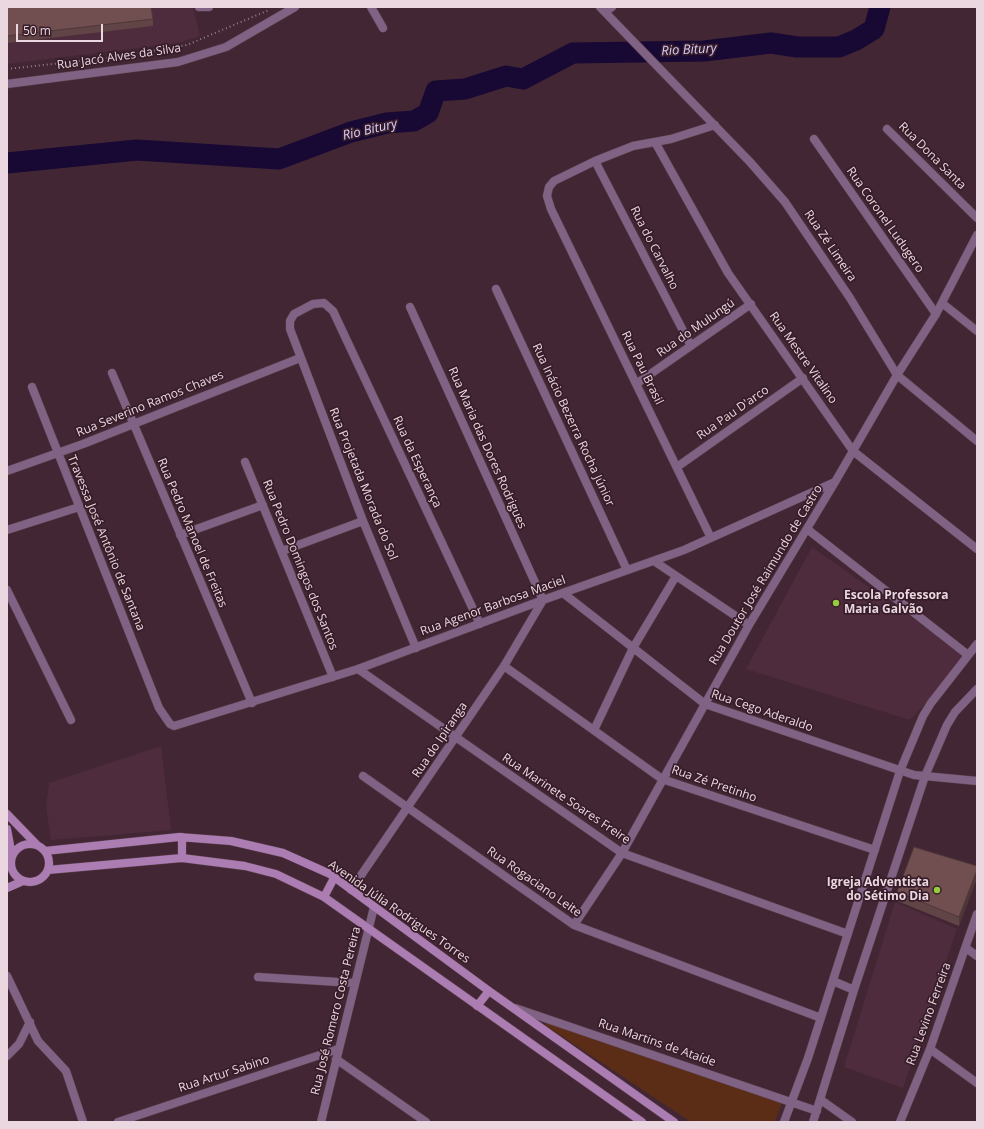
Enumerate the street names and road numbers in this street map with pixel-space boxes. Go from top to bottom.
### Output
street label: Rua Jacó Alves da Silva [56,41,182,73]
street label: Rua Dona Santa [895,119,969,193]
street label: Rua Coronel Ludugero [843,165,927,275]
street label: Rua do Carvalho [627,204,681,292]
street label: Rua Zé Limeira [801,208,859,284]
street label: Rua do Mulungú [654,296,738,360]
street label: Rua Mestre Vitalino [766,309,840,407]
street label: Rua Pau Brasil [618,329,666,407]
street label: Rua Inácio Bezerra Rocha Júnior [529,341,617,509]
street label: Rua Maria das Dores Rodrigues [445,365,529,531]
street label: Rua Severino Ramos Chaves [74,368,226,440]
street label: Rua Pau D'arco [694,383,772,443]
street label: Rua Projetada Morada do Sol [326,406,400,562]
street label: Rua da Esperança [389,414,445,510]
street label: Travessa José Antônio de Santana [64,453,148,633]
street label: Rua Pedro Manoel de Freitas [154,456,230,610]
street label: Rua Pedro Domingos dos Santos [259,478,341,652]
street label: Rua Doutor José Raimundo de Castro [706,482,826,668]
street label: Rua Agenor Barbosa Maciel [418,573,568,639]
street label: Rua Cego Aderaldo [709,687,815,735]
street label: Rua do Ipiranga [409,699,471,781]
street label: Rua Marinete Soares Freire [499,751,633,847]
street label: Rua Zé Pretinho [669,763,759,805]
street label: Rua Rogaciano Leite [484,844,584,920]
street label: Avenida Júlia Rodrigues Torres [325,857,473,967]
street label: Rua José Romero Costa Pereira [308,925,364,1097]
street label: Rua Levino Ferreira [904,961,954,1067]
street label: Rua Martins de Ataíde [596,1016,718,1070]
street label: Rua Artur Sabino [177,1052,271,1096]

